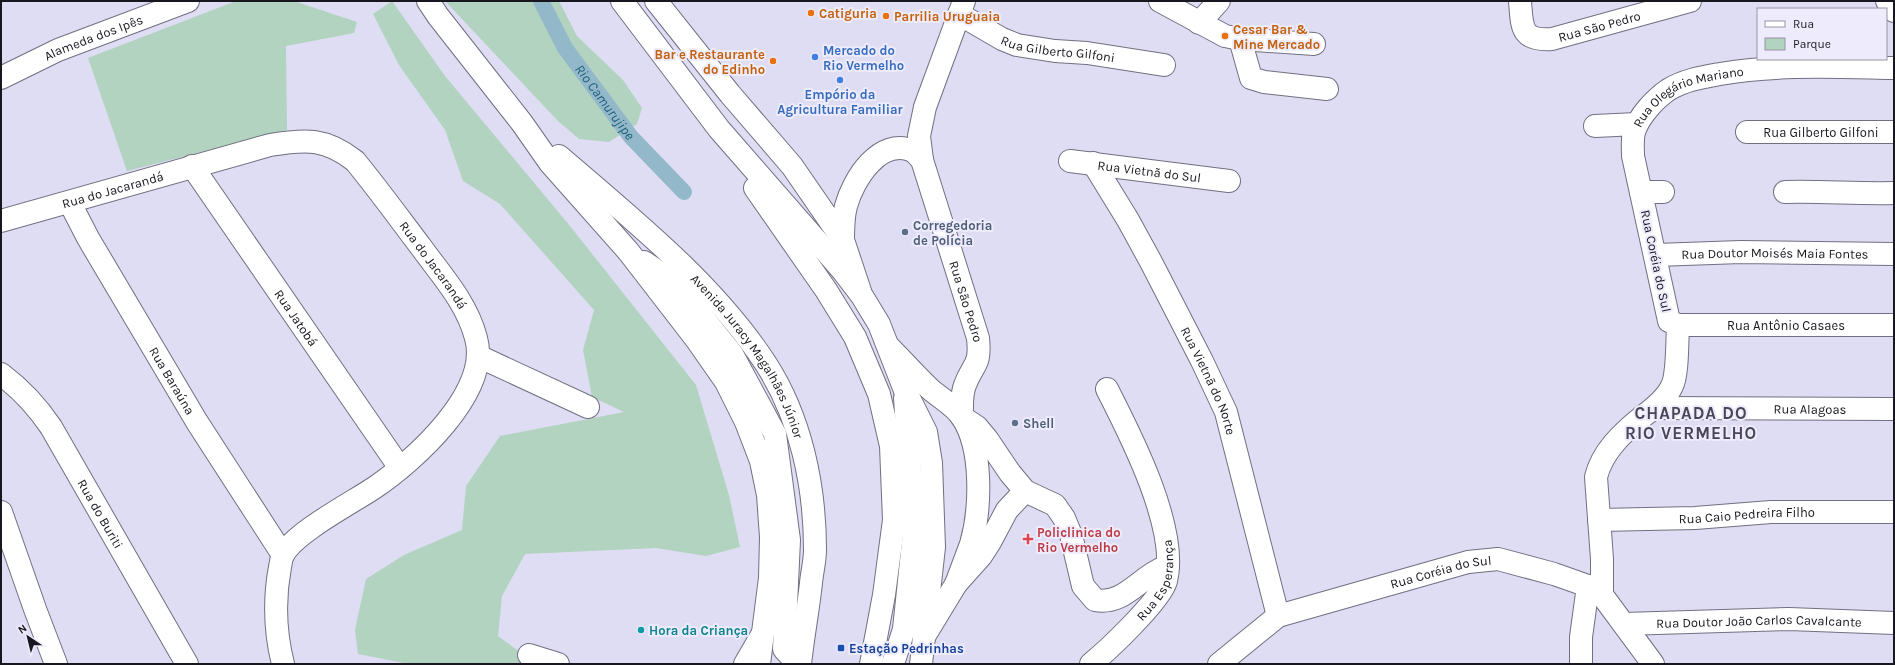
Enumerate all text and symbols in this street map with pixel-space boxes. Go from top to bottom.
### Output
place label: Catiguria [819,6,877,21]
marker: Catiguria [806,8,816,18]
street label: Rua São Pedro [1556,8,1642,44]
legend [1757,8,1887,60]
place label: Parrilia Uruguaia [894,9,1000,24]
street label: Alameda dos Ipês [41,11,145,63]
marker: Parrilia Uruguaia [881,11,891,21]
text: Rua [1793,17,1814,31]
place label: Cesar Bar & Mine Mercado [1233,22,1320,52]
marker: Cesar Bar & Mine Mercado [1220,31,1230,41]
street label: Rua Gilberto Gilfoni [999,32,1116,65]
text: Parque [1793,37,1831,51]
place label: Mercado do Rio Vermelho [823,43,904,73]
place label: Bar e Restaurante do Edinho [655,47,765,77]
marker: Mercado do Rio Vermelho [810,52,820,62]
marker: Bar e Restaurante do Edinho [768,56,778,66]
water label: Rio Camurujipe [571,61,639,144]
street label: Rua Olegário Mariano [1630,63,1744,130]
marker: Empório da Agricultura Familiar [835,75,845,85]
place label: Empório da Agricultura Familiar [777,87,904,117]
street label: Rua Gilberto Gilfoni [1763,125,1879,140]
street label: Rua Vietnã do Sul [1097,157,1202,185]
street label: Rua do Jacarandá [60,168,165,211]
street label: Rua Coréia do Sul [1638,209,1674,313]
street label: Rua do Jacarandá [397,218,470,312]
place label: Corregedoria de Polícia [913,218,992,248]
marker: Corregedoria de Polícia [900,227,910,237]
street label: Rua Doutor Moisés Maia Fontes [1681,244,1869,262]
street label: Rua São Pedro [947,259,986,343]
street label: Avenida Juracy Magalhães Júnior [688,271,807,440]
street label: Rua Jatobá [272,286,321,349]
street label: Rua Antônio Casaes [1727,318,1845,333]
street label: Rua Vietnã do Norte [1178,324,1239,437]
street label: Rua Baraúna [147,344,198,417]
street label: Rua Alagoas [1774,401,1847,416]
district label: CHAPADA DO RIO VERMELHO [1625,403,1757,443]
place label: Shell [1023,416,1054,431]
marker: Shell [1010,418,1020,428]
street label: Rua do Buriti [75,476,126,551]
street label: Rua Caio Pedreira Filho [1679,505,1815,526]
place label: Policlinica do Rio Vermelho [1037,525,1121,555]
marker: Policlinica do Rio Vermelho [1022,533,1034,545]
street label: Rua Esperança [1133,539,1176,623]
street label: Rua Coréia do Sul [1388,552,1492,591]
street label: Rua Doutor João Carlos Cavalcante [1656,611,1862,631]
north arrow [8,617,48,657]
text: N [16,622,30,637]
place label: Hora da Criança [649,623,748,638]
marker: Hora da Criança [636,625,646,635]
place label: Estação Pedrinhas [849,641,964,656]
marker: Estação Pedrinhas [836,643,846,653]

